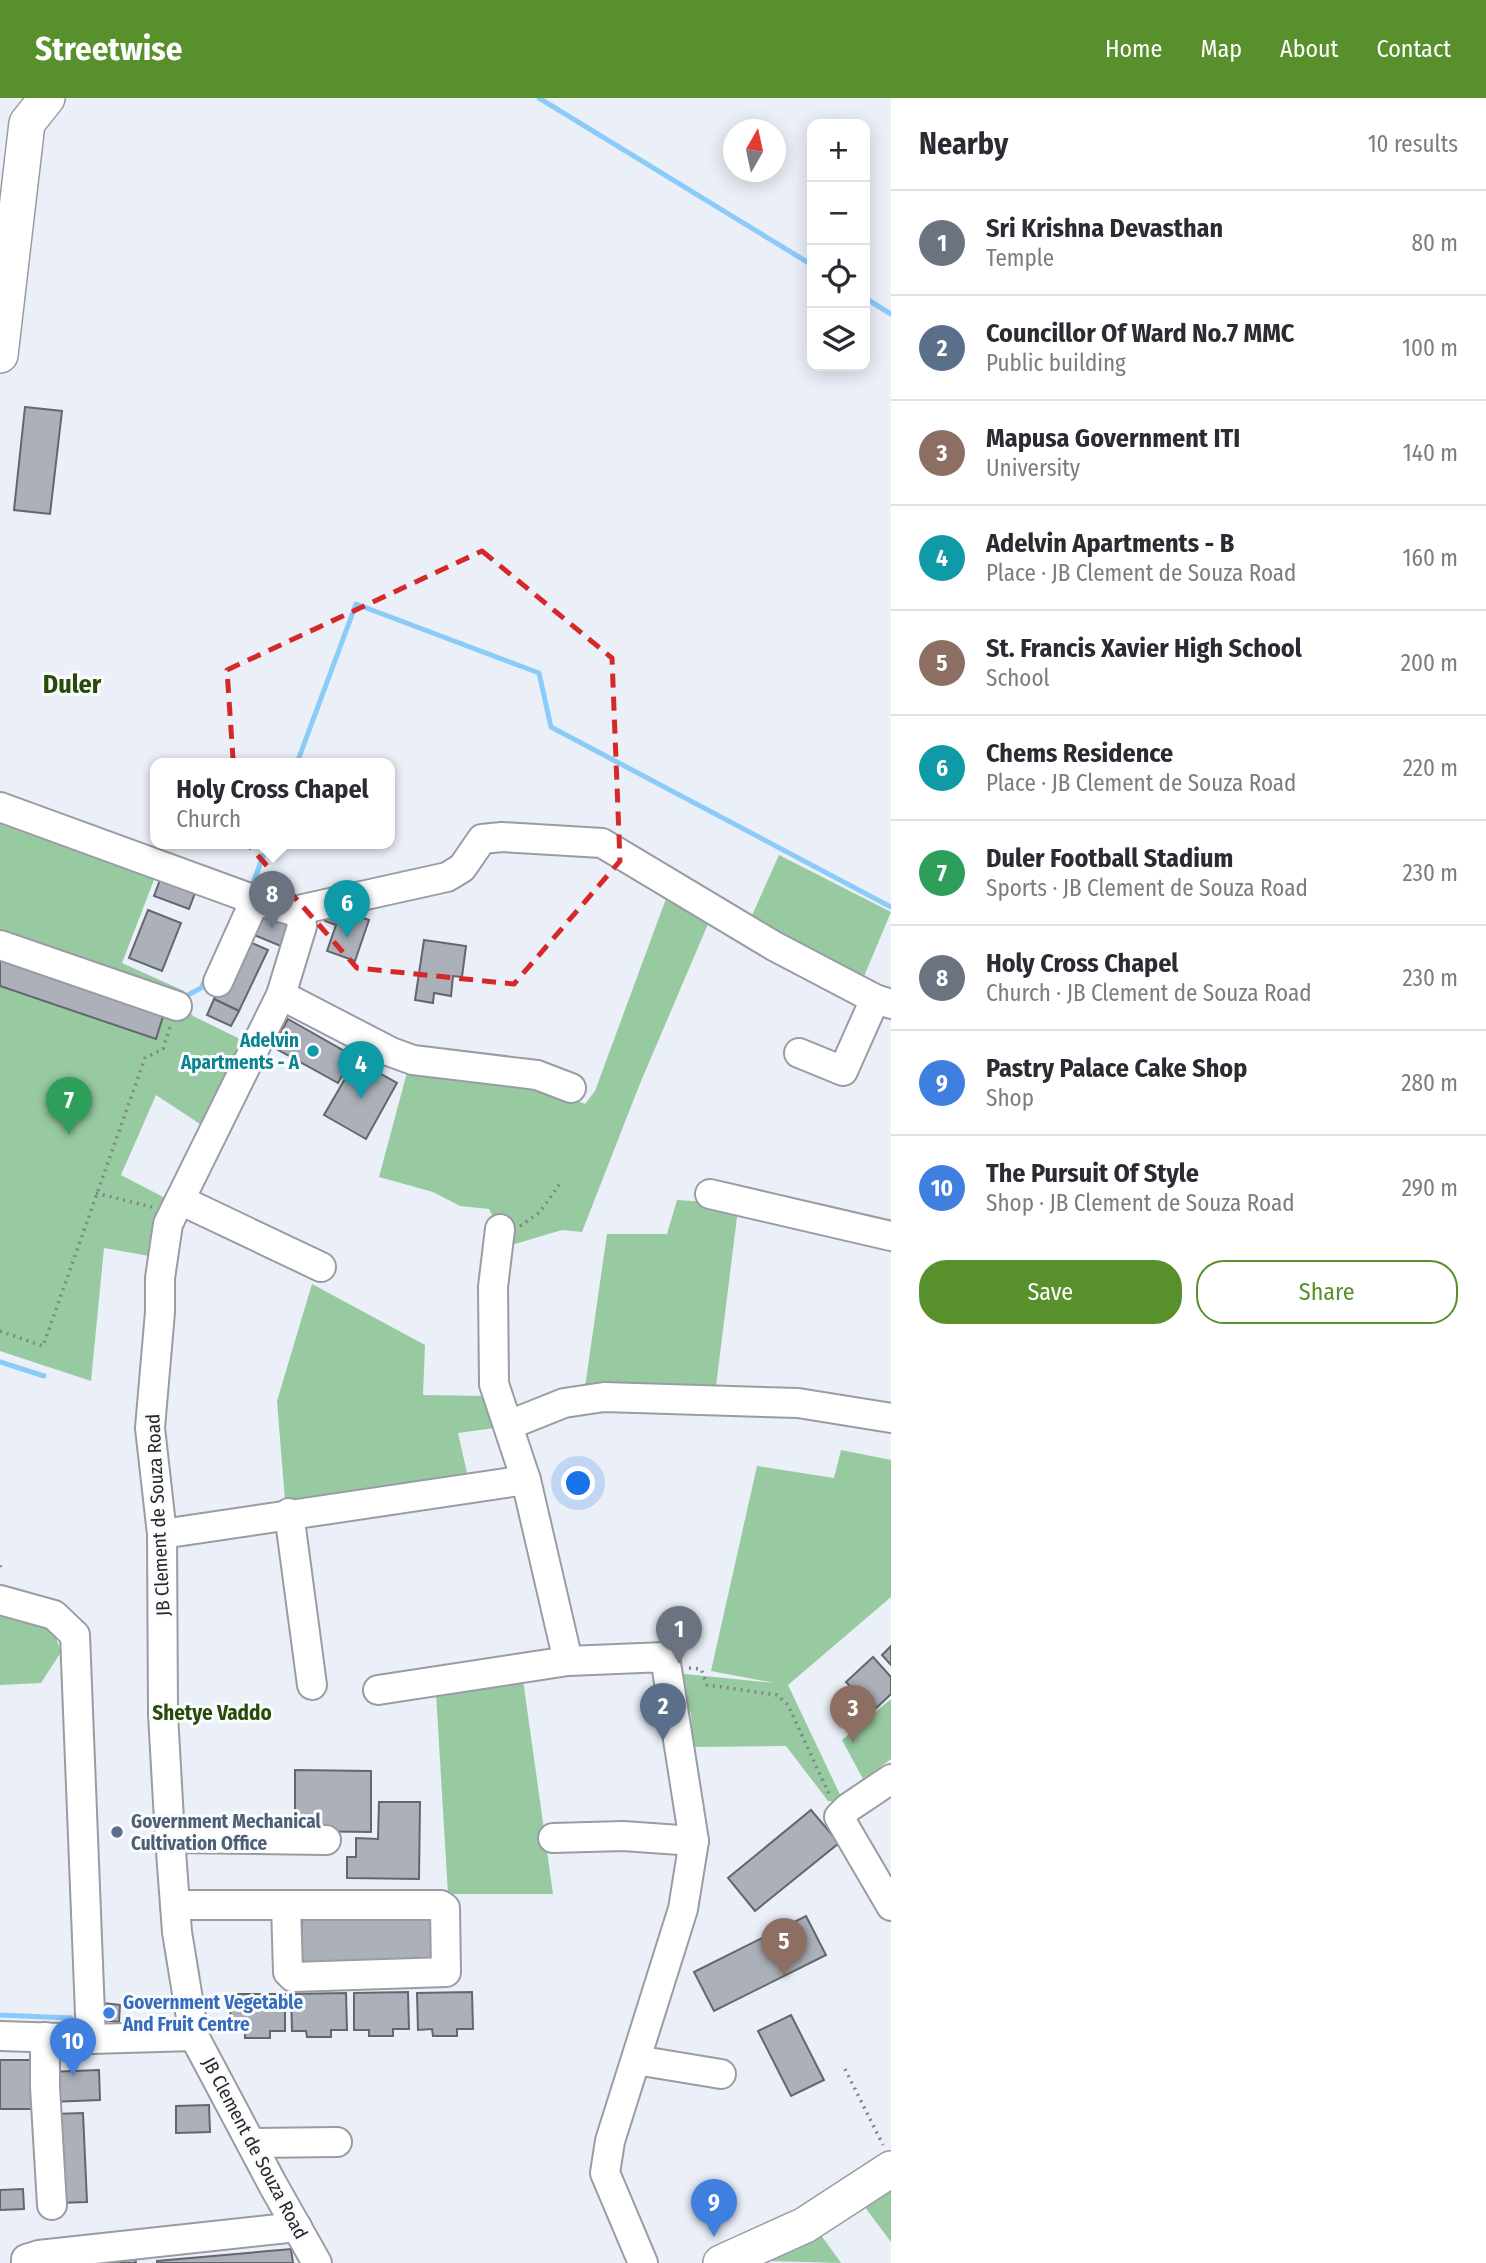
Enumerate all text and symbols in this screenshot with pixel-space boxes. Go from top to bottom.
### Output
text: Streetwise [35,29,182,69]
text: Home [1105,35,1162,63]
text: Map [1200,35,1242,63]
text: About [1280,35,1338,63]
text: Contact [1376,35,1451,63]
north arrow [723,119,786,182]
map controls [807,119,870,371]
button: + [807,119,870,182]
text: Nearby [919,126,1008,162]
text: 10 results [1368,130,1458,158]
button: − [807,182,870,245]
text: Sri Krishna Devasthan [986,213,1223,244]
text: 1 [937,229,947,257]
text: 80 m [1411,229,1458,257]
text: Temple [986,244,1054,272]
button: locate [807,245,870,308]
button: layers [807,308,870,371]
text: Councillor Of Ward No.7 MMC [986,318,1294,349]
text: 2 [937,334,947,362]
text: 100 m [1402,334,1458,362]
text: Public building [986,349,1126,377]
text: Mapusa Government ITI [986,423,1240,454]
text: 3 [937,439,947,467]
text: 140 m [1403,439,1458,467]
text: University [986,454,1080,482]
text: Adelvin Apartments - B [986,528,1234,559]
text: 4 [936,544,948,572]
text: 160 m [1403,544,1458,572]
text: Place · JB Clement de Souza Road [986,559,1296,587]
text: St. Francis Xavier High School [986,633,1302,664]
text: 5 [936,649,948,677]
text: 200 m [1401,649,1458,677]
text: School [986,664,1050,692]
district label: Duler [43,669,102,700]
text: Chems Residence [986,738,1173,769]
text: 6 [936,754,948,782]
text: 220 m [1403,754,1458,782]
popup [150,758,395,849]
text: Place · JB Clement de Souza Road [986,769,1296,797]
text: Holy Cross Chapel [176,774,369,805]
text: Church [176,805,241,833]
text: Duler Football Stadium [986,843,1233,874]
text: 7 [937,859,947,887]
text: 230 m [1402,859,1458,887]
pin: 8 [249,871,295,929]
text: Sports · JB Clement de Souza Road [986,874,1308,902]
pin: 6 [324,880,370,938]
text: Holy Cross Chapel [986,948,1178,979]
text: 8 [936,964,948,992]
text: 230 m [1402,964,1458,992]
text: Church · JB Clement de Souza Road [986,979,1312,1007]
place label: Adelvin Apartments - A [180,1029,300,1074]
pin: 4 [338,1041,384,1099]
marker: Adelvin Apartments - A [305,1043,321,1059]
text: Pastry Palace Cake Shop [986,1053,1247,1084]
text: 9 [936,1069,948,1097]
text: 280 m [1401,1069,1458,1097]
pin: 7 [46,1077,92,1135]
text: Shop [986,1084,1034,1112]
text: The Pursuit Of Style [986,1158,1199,1189]
text: 10 [931,1174,953,1202]
text: 290 m [1402,1174,1458,1202]
text: Shop · JB Clement de Souza Road [986,1189,1294,1217]
button: Save [919,1260,1182,1324]
button: Share [1196,1260,1458,1324]
street label: JB Clement de Souza Road [141,1413,175,1617]
your location [561,1466,595,1500]
pin: 1 [656,1606,702,1664]
pin: 2 [640,1683,686,1741]
pin: 3 [830,1685,876,1743]
district label: Shetye Vaddo [152,1700,272,1726]
place label: Government Mechanical Cultivation Office [131,1810,321,1855]
marker: Government Mechanical Cultivation Office [109,1824,125,1840]
pin: 5 [761,1918,807,1976]
place label: Government Vegetable And Fruit Centre [122,1991,303,2036]
marker: Government Vegetable And Fruit Centre [101,2005,117,2021]
pin: 10 [50,2018,96,2076]
street label: JB Clement de Souza Road [197,2053,313,2243]
pin: 9 [691,2179,737,2237]

